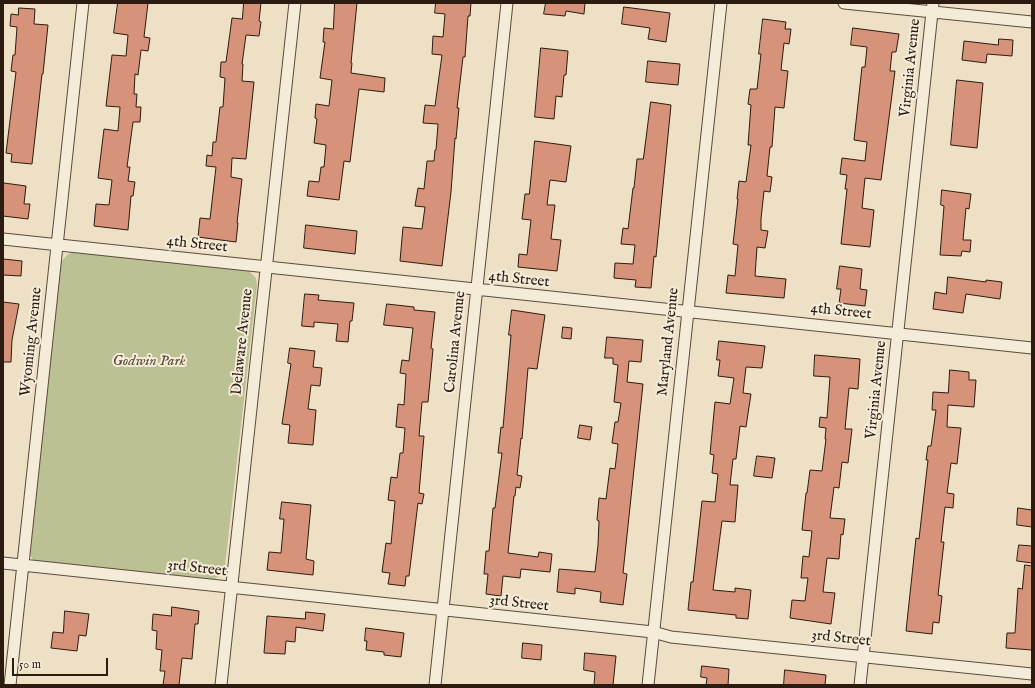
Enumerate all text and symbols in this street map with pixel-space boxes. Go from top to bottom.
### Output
street label: Virginia Avenue [897,18,925,118]
street label: 4th Street [166,233,228,257]
street label: 4th Street [488,268,550,292]
street label: Wyoming Avenue [17,286,47,398]
street label: Maryland Avenue [654,287,684,397]
street label: Delaware Avenue [228,288,258,396]
street label: Carolina Avenue [442,290,470,394]
street label: 4th Street [810,300,872,324]
street label: Virginia Avenue [863,340,891,440]
park label: Godwin Park [112,353,186,371]
street label: 3rd Street [166,557,228,581]
street label: 3rd Street [488,592,550,616]
street label: 3rd Street [810,627,872,651]
scale bar [14,650,110,676]
text: 50 m [19,657,41,672]

